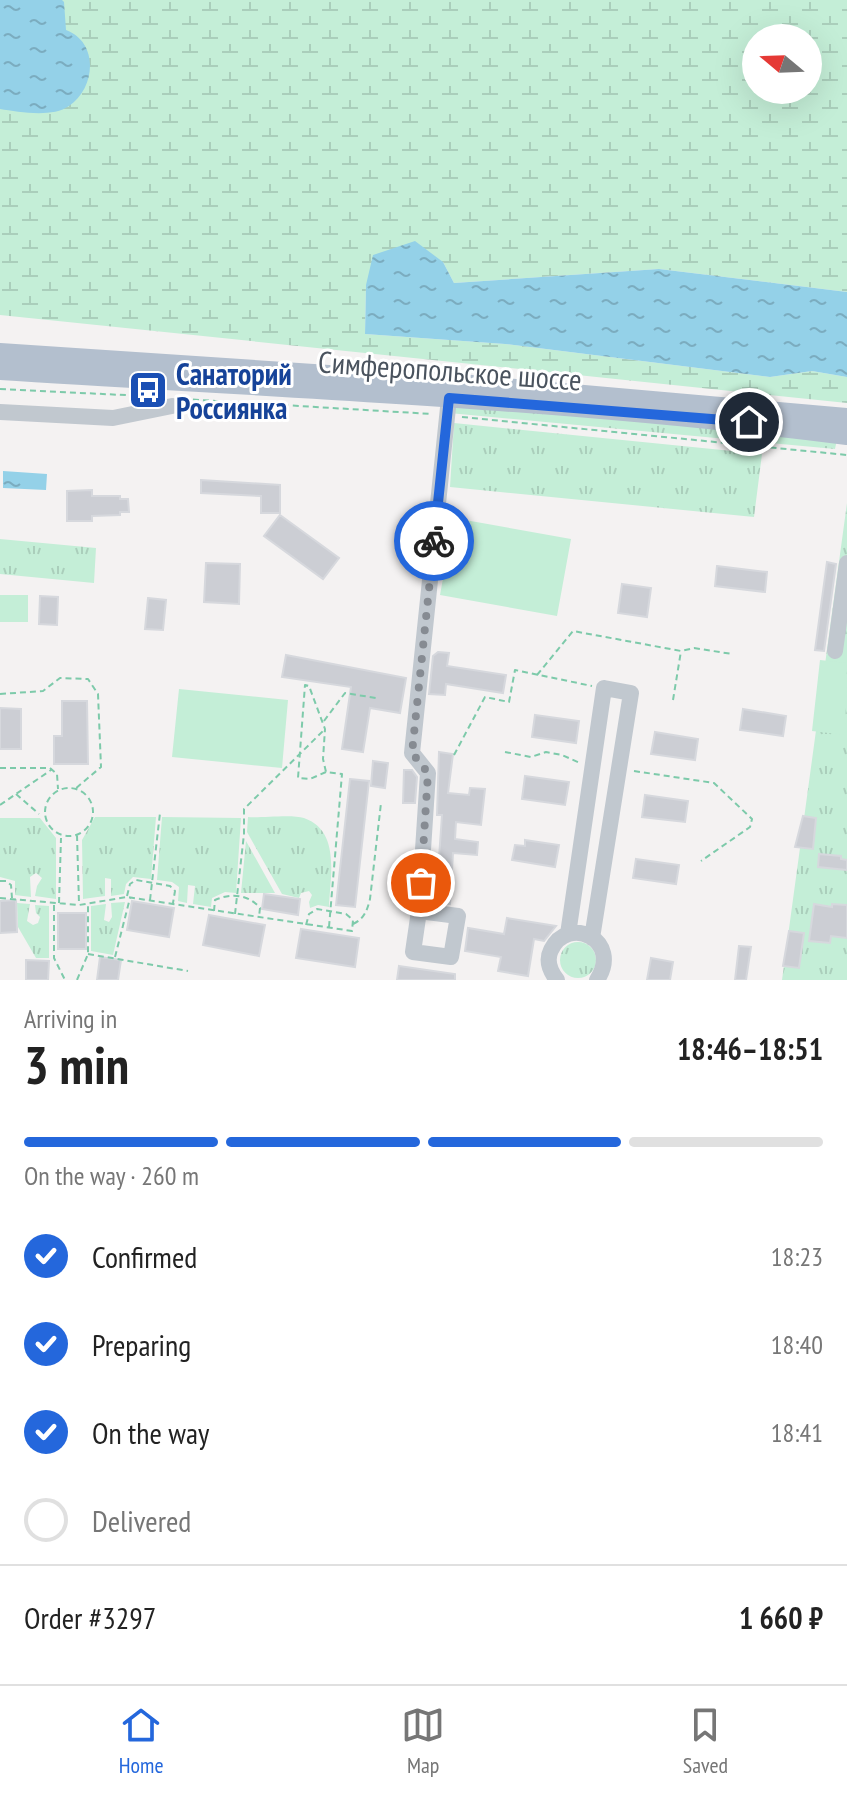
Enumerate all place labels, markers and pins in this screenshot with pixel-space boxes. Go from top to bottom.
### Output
place label: Санаторий Россиянка [176,354,292,427]
bus stop icon: Санаторий Россиянка [127,369,169,411]
pin [715,388,783,456]
pin [387,849,455,917]

